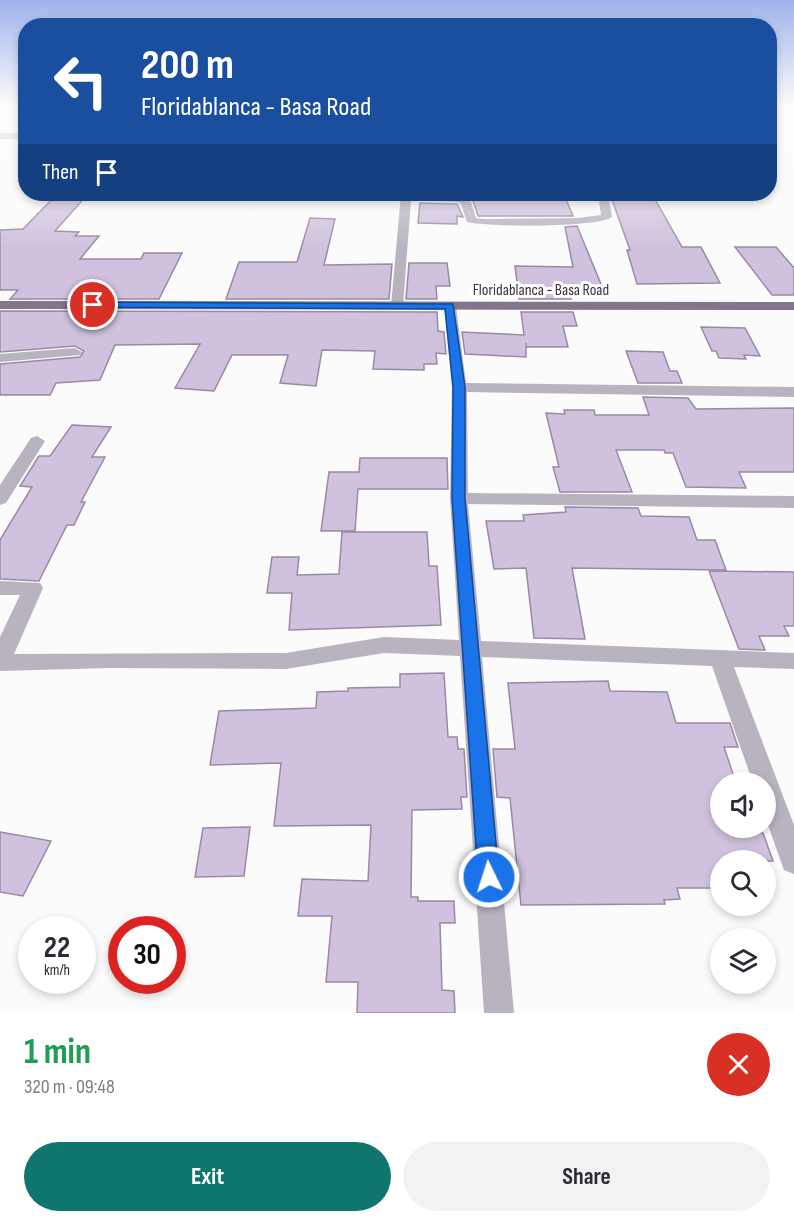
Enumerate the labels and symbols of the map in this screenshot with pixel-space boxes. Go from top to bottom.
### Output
pin [67,279,118,330]
street label: Floridablanca - Basa Road [473,281,609,300]
position arrow [457,845,521,909]
speed limit sign: 30 [108,916,186,994]

